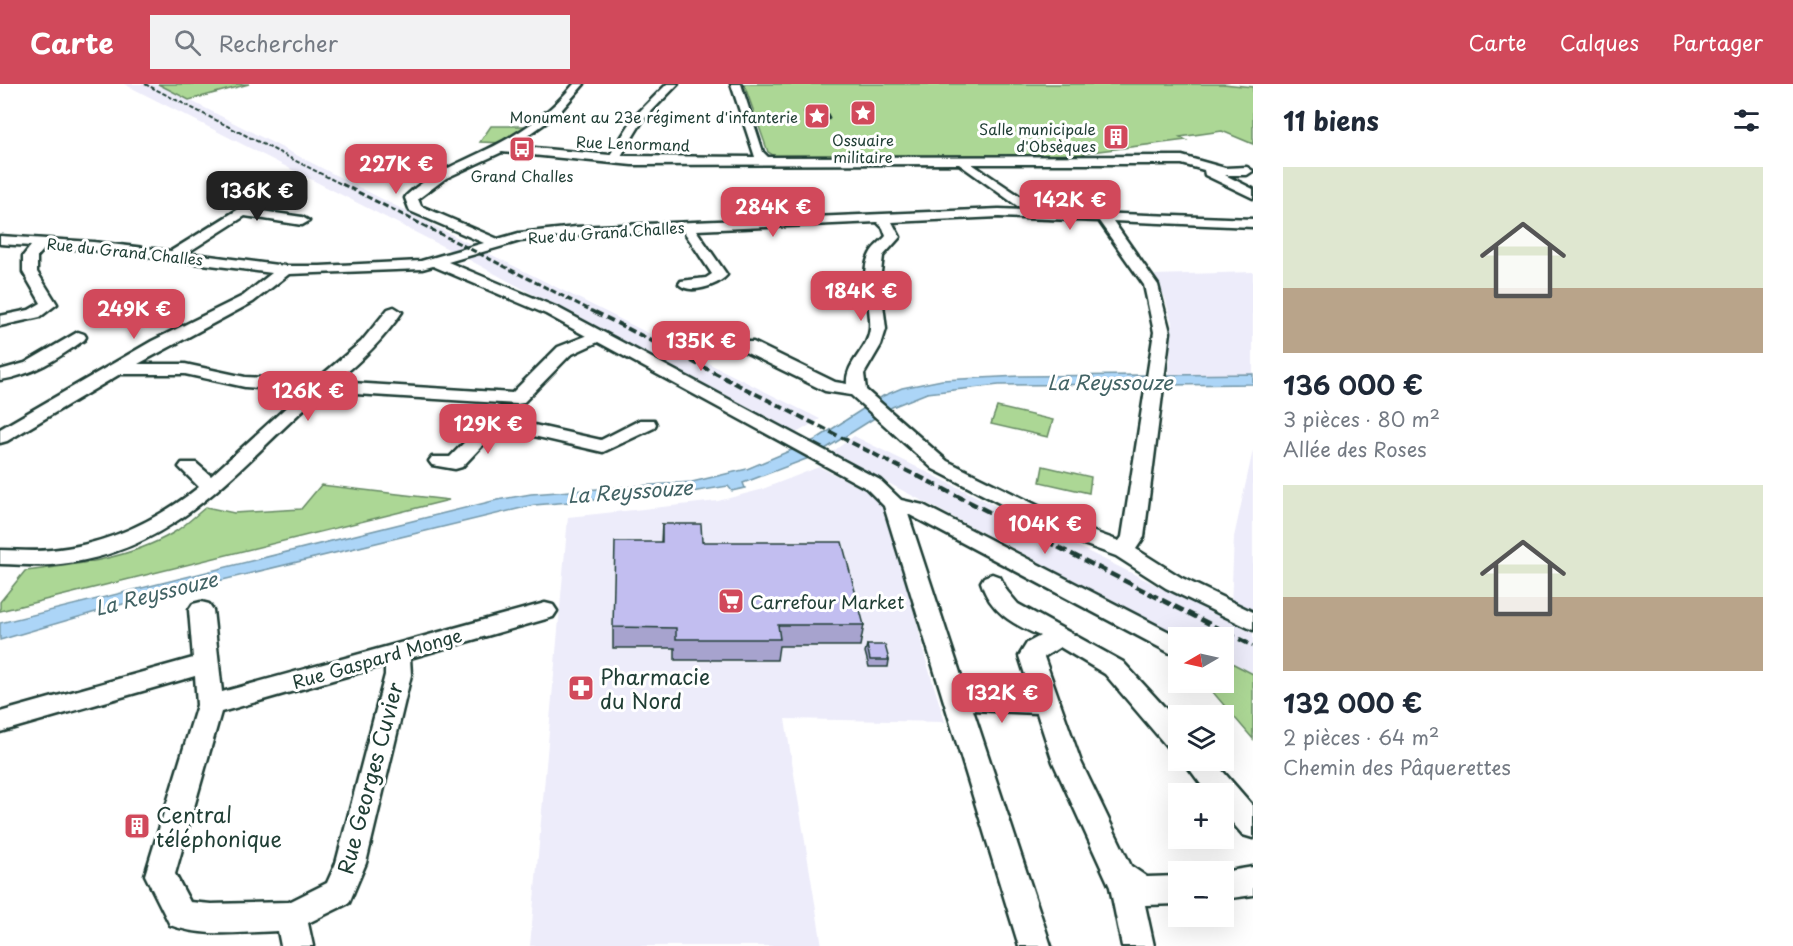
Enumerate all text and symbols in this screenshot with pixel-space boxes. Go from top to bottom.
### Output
search box [150,15,570,69]
text: Carte [30,21,114,64]
icon: search [171,26,204,59]
text: Rechercher [219,26,338,59]
text: Carte [1469,26,1527,58]
text: Calques [1560,26,1639,58]
text: Partager [1672,26,1763,58]
place icon: Ossuaire militaire [848,98,878,128]
place icon: Monument au 23e régiment d'infanterie [802,101,832,131]
text: 11 biens [1283,101,1379,140]
icon: filters [1730,104,1763,137]
place label: Monument au 23e régiment d'infanterie [509,105,798,128]
place label: Salle municipale d'Obsèques [979,117,1096,157]
building icon: Salle municipale d'Obsèques [1101,122,1131,152]
place label: Ossuaire militaire [832,128,894,168]
street label: Rue Lenormand [576,130,690,156]
bus stop icon: Grand Challes [507,134,537,164]
pin: 227K € [347,144,445,195]
text: 227K € [359,148,433,178]
place label: Grand Challes [471,164,574,187]
pin: 136K € [208,171,306,222]
text: 136K € [220,175,294,205]
pin: 142K € [1021,180,1119,231]
text: 142K € [1034,184,1106,214]
pin: 284K € [724,187,822,238]
text: 284K € [735,191,811,221]
icon: home [1469,206,1577,314]
street label: Rue du Grand Challes [527,215,685,249]
street label: Rue du Grand Challes [46,231,204,271]
pin: 184K € [812,271,910,322]
text: 184K € [825,275,897,305]
pin: 249K € [85,289,183,340]
text: 249K € [97,293,171,323]
pin: 135K € [652,321,750,372]
text: 135K € [666,325,736,355]
text: 136 000 € [1283,365,1423,404]
water label: La Reyssouze [1047,367,1174,397]
pin: 126K € [259,371,357,422]
text: 126K € [272,375,344,405]
pin: 129K € [439,404,537,455]
text: 3 pièces · 80 m² [1283,404,1440,434]
text: 129K € [453,408,523,438]
text: Allée des Roses [1283,434,1426,464]
water label: La Reyssouze [566,472,695,510]
pin: 104K € [996,504,1094,555]
text: 104K € [1008,508,1082,538]
icon: home [1469,524,1577,632]
water label: La Reyssouze [91,563,222,623]
supermarket icon: Carrefour Market [716,586,746,616]
place label: Carrefour Market [750,588,904,615]
street label: Rue Gaspard Monge [289,621,465,695]
north arrow [1168,627,1234,693]
map controls [1168,627,1234,927]
place label: Pharmacie du Nord [600,660,710,716]
pharmacy icon: Pharmacie du Nord [566,673,596,703]
pin: 132K € [953,673,1051,724]
text: 132K € [966,677,1038,707]
street label: Rue Georges Cuvier [328,678,410,877]
text: 132 000 € [1283,683,1422,722]
button: layers [1168,705,1234,771]
text: 2 pièces · 64 m² [1283,722,1439,752]
text: Chemin des Pâquerettes [1283,752,1511,782]
button: + [1168,783,1234,849]
place label: Central téléphonique [156,798,282,854]
building icon: Central téléphonique [122,811,152,841]
button: − [1168,861,1234,927]

